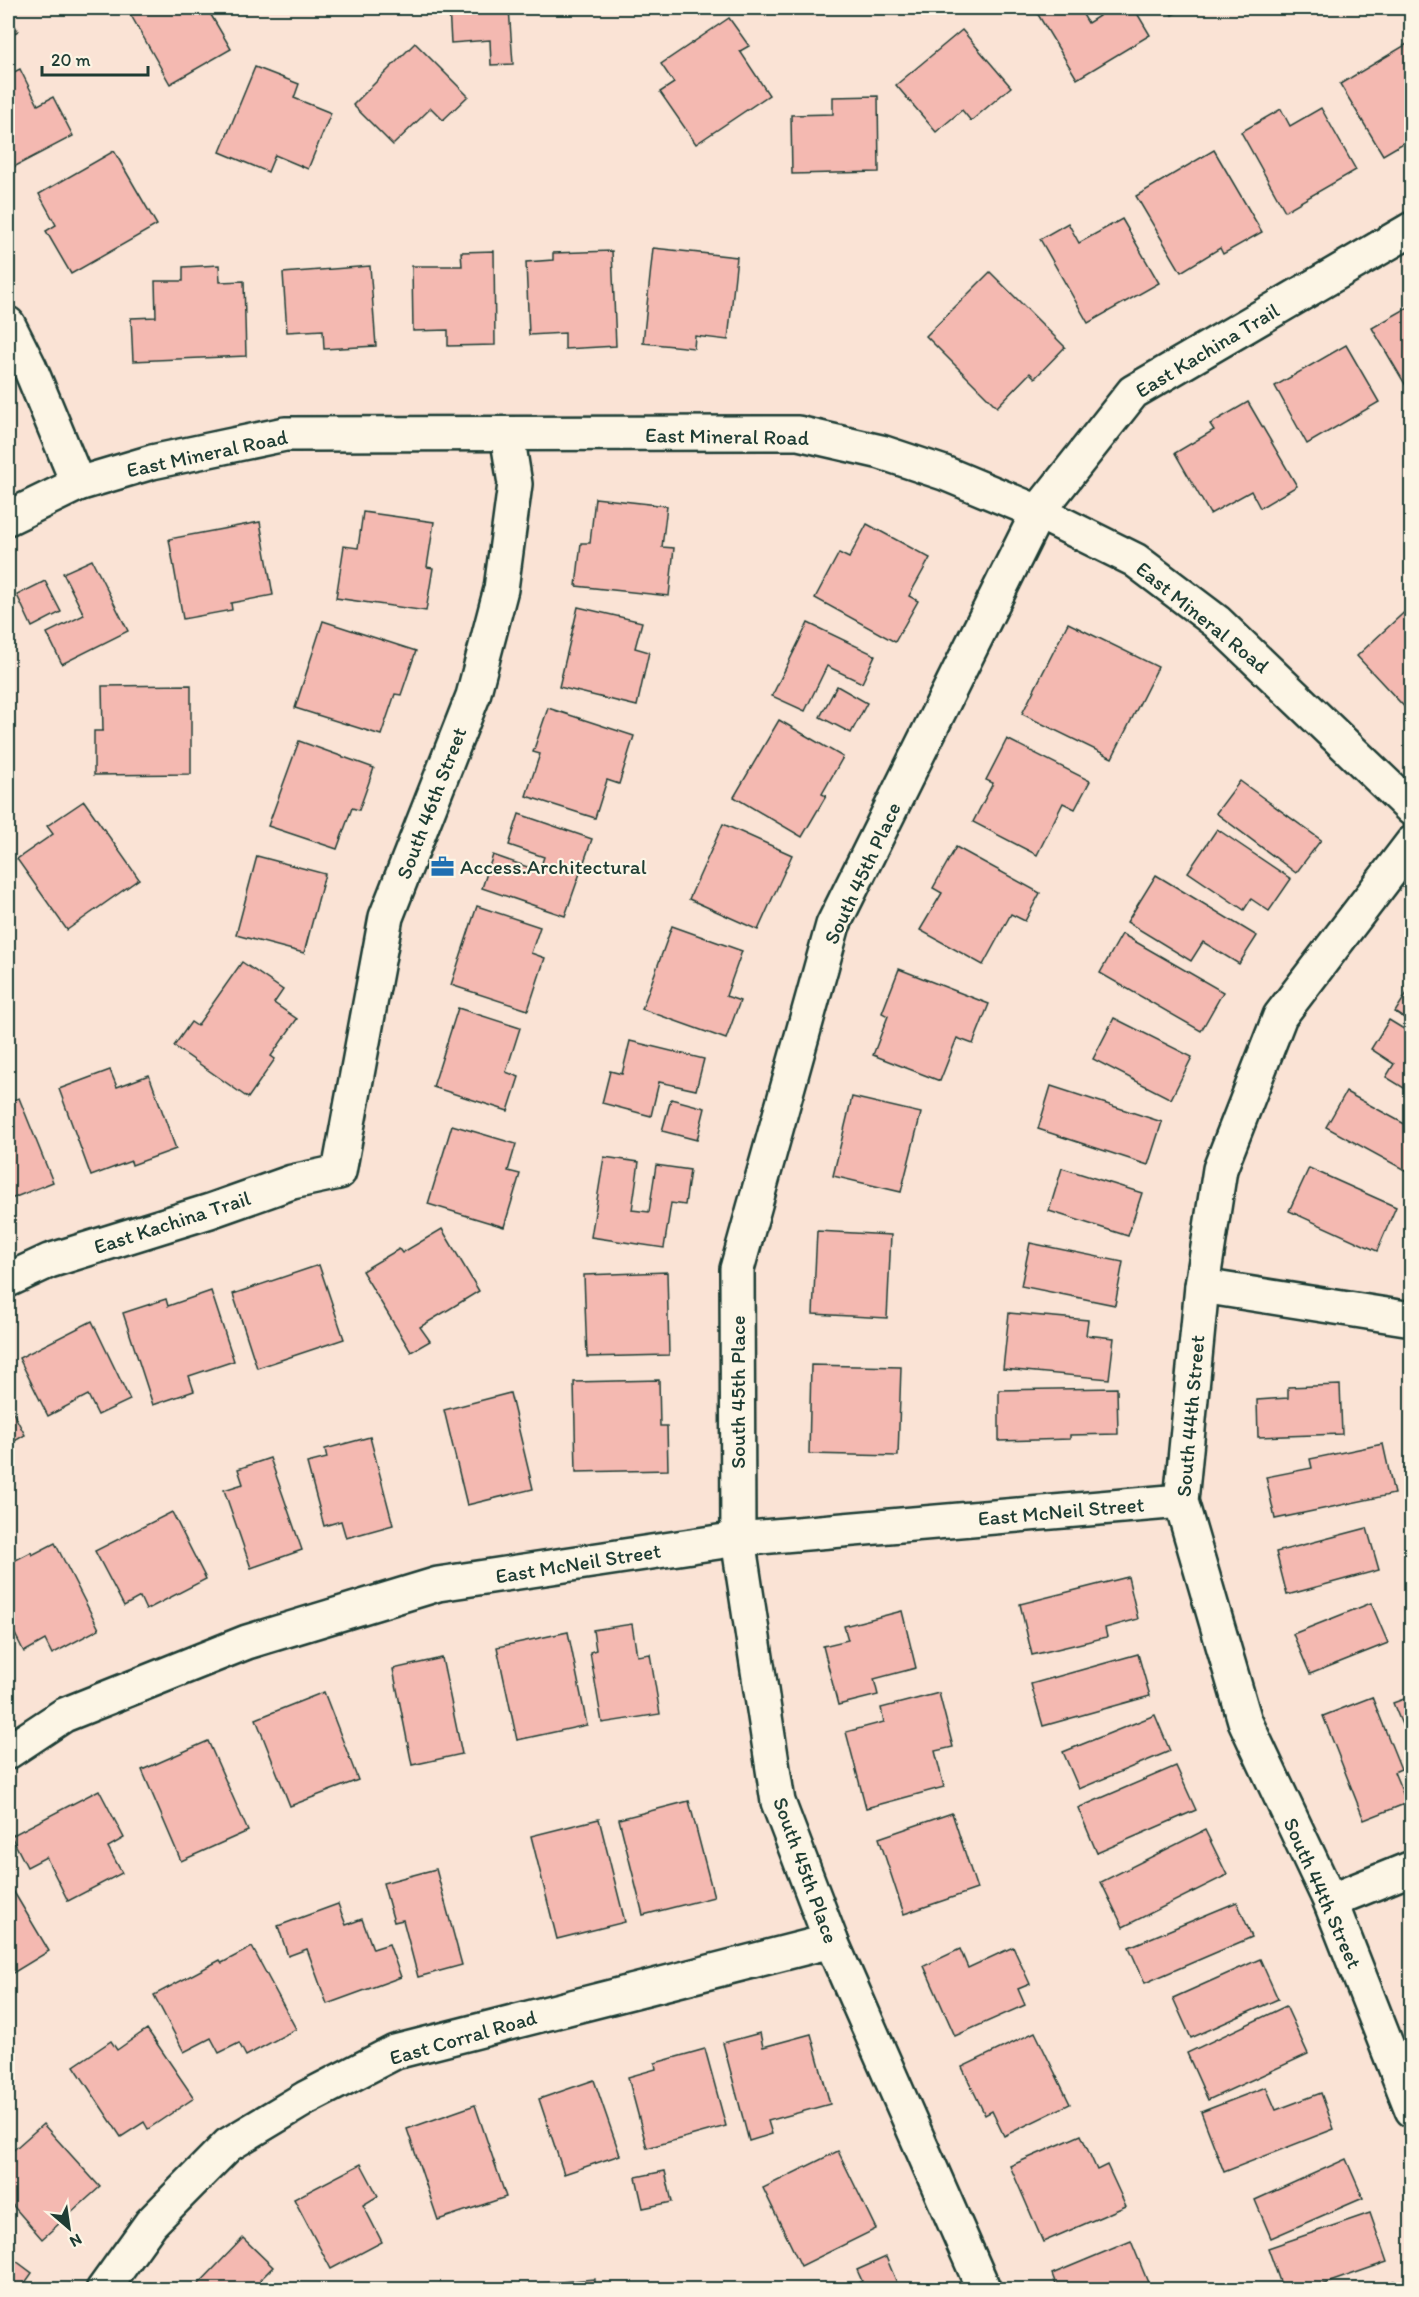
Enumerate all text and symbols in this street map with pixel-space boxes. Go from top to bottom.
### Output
scale bar [42,39,148,77]
text: 20 m [51,49,91,71]
street label: East Kachina Trail [1131,297,1283,403]
street label: East Mineral Road [645,422,810,450]
street label: East Mineral Road [124,424,290,482]
street label: East Mineral Road [1131,556,1275,679]
street label: South 46th Street [390,723,472,883]
street label: South 45th Place [818,798,906,948]
office icon: Access.Architectural [429,853,455,879]
place label: Access.Architectural [460,854,647,879]
street label: East Kachina Trail [90,1185,254,1259]
street label: South 45th Place [725,1315,750,1469]
street label: South 44th Street [1170,1334,1210,1498]
street label: East McNeil Street [977,1491,1145,1531]
street label: East McNeil Street [494,1538,663,1588]
street label: South 45th Place [768,1794,844,1946]
street label: South 44th Street [1279,1814,1367,1972]
street label: East Corral Road [387,2004,540,2070]
north arrow [39,2198,99,2258]
text: N [67,2230,85,2252]

